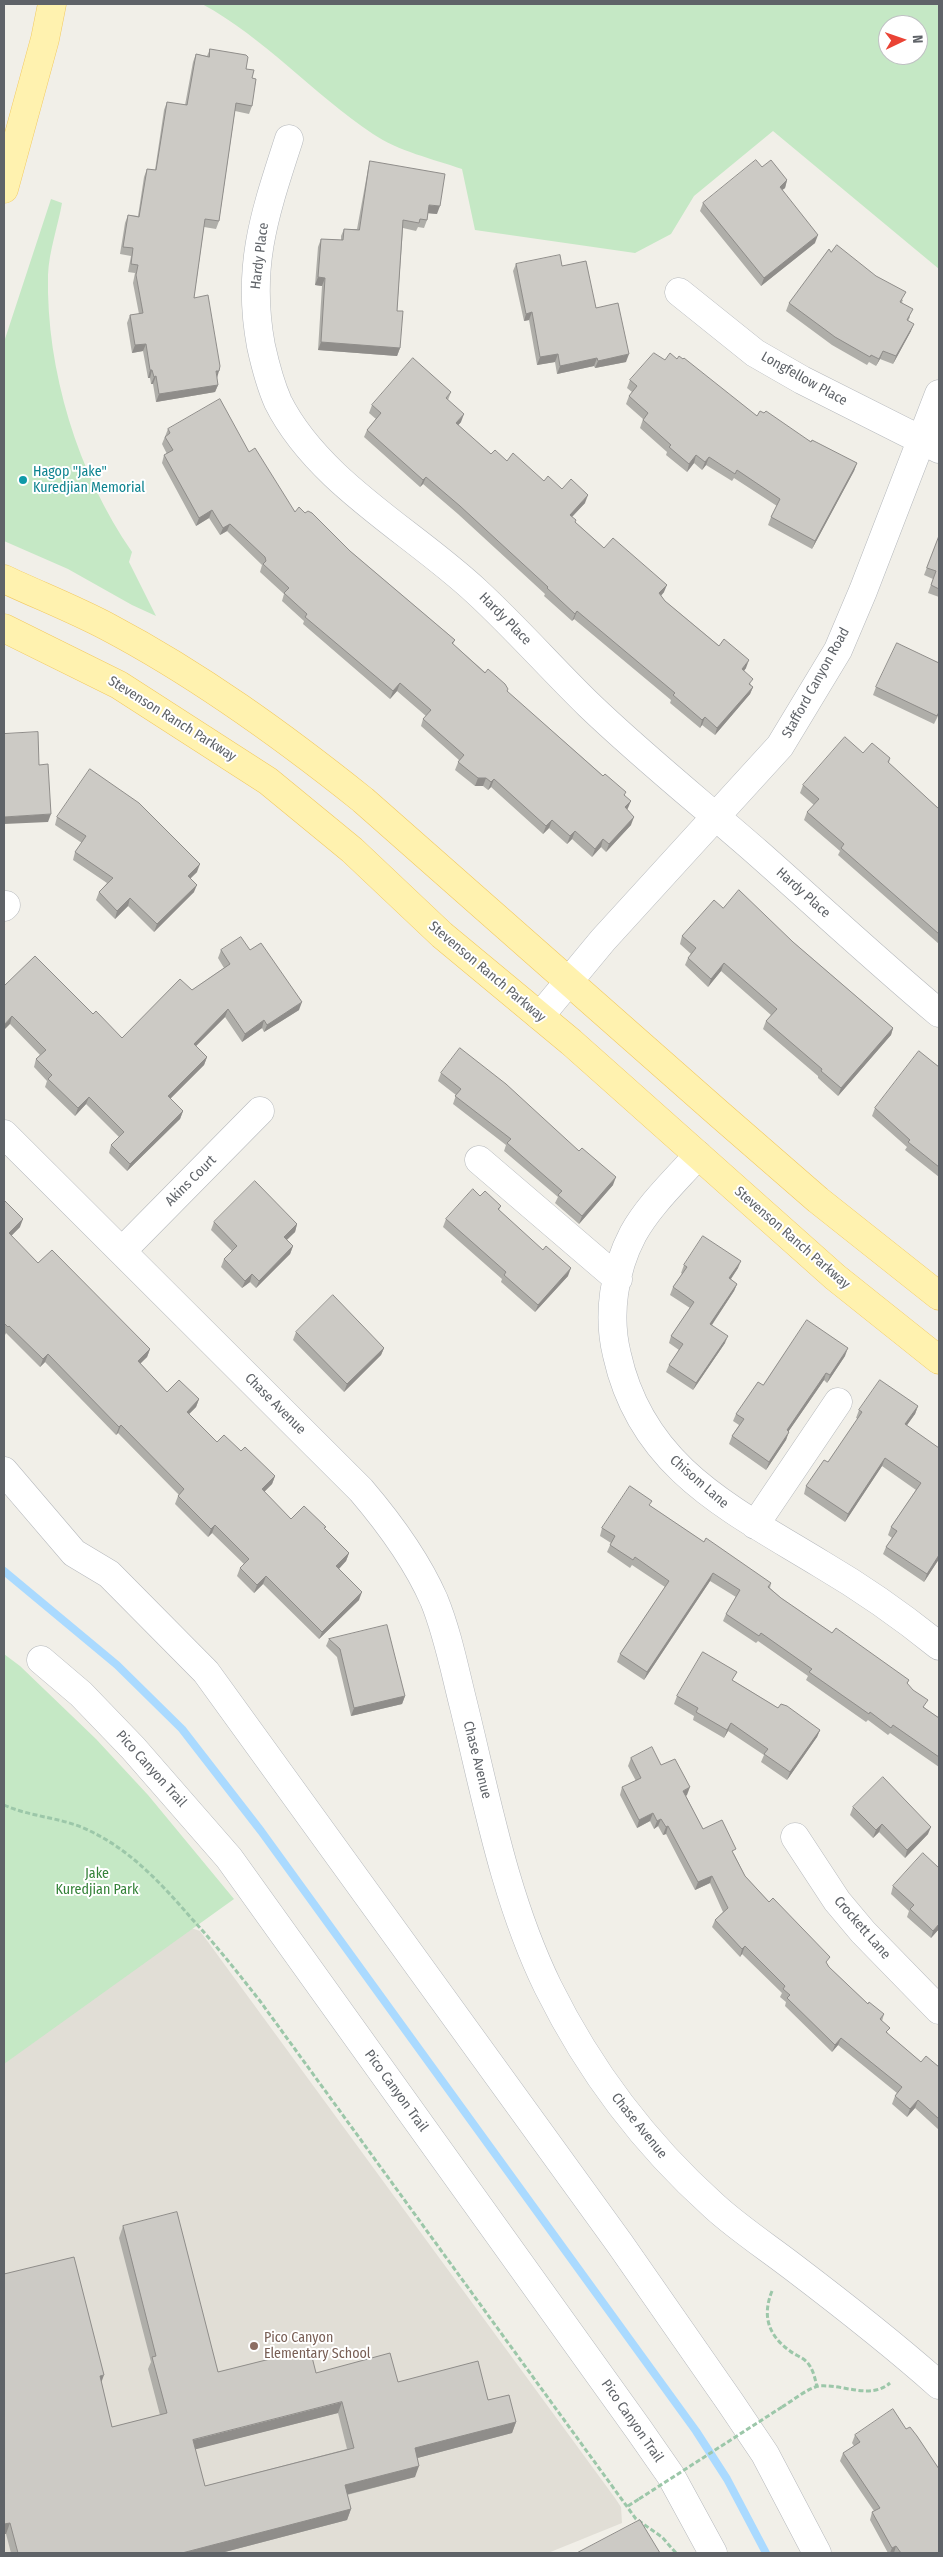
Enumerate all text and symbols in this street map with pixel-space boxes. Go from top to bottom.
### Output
north arrow [878,15,928,65]
text: N [909,35,926,44]
street label: Hardy Place [248,222,272,290]
street label: Longfellow Place [758,348,850,410]
place label: Hagop "Jake" Kuredjian Memorial [33,464,145,497]
marker: Hagop "Jake" Kuredjian Memorial [17,474,29,486]
street label: Hardy Place [475,589,535,649]
street label: Stafford Canyon Road [779,625,853,741]
street label: Stevenson Ranch Parkway [105,673,239,765]
street label: Hardy Place [772,864,834,922]
street label: Stevenson Ranch Parkway [425,918,549,1026]
street label: Akins Court [162,1152,220,1210]
street label: Stevenson Ranch Parkway [731,1183,853,1293]
street label: Chase Avenue [241,1370,309,1438]
street label: Chisom Lane [666,1452,732,1512]
street label: Chase Avenue [459,1719,495,1801]
street label: Pico Canyon Trail [112,1727,190,1811]
park label: Jake Kuredjian Park [56,1866,138,1898]
street label: Crockett Lane [830,1893,894,1963]
street label: Pico Canyon Trail [361,2047,431,2135]
street label: Chase Avenue [607,2090,671,2162]
place label: Pico Canyon Elementary School [264,2330,371,2362]
marker: Pico Canyon Elementary School [248,2340,260,2352]
street label: Pico Canyon Trail [597,2376,667,2466]

